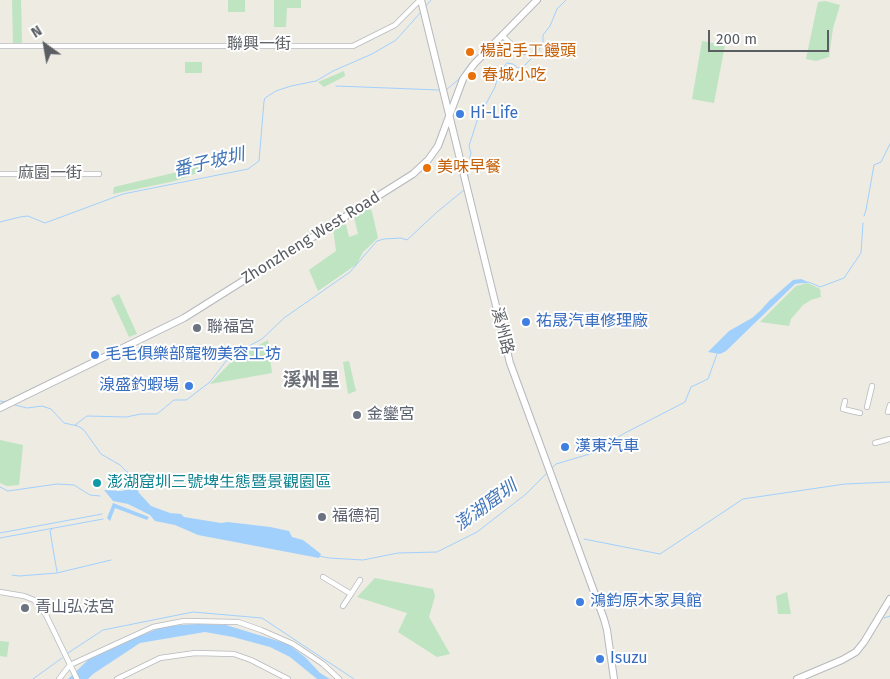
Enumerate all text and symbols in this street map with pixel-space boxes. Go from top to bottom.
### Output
north arrow [20,20,70,70]
scale bar [710,20,831,52]
text: N [28,22,45,42]
text: 200 m [716,30,757,48]
street label: 聯興一街 [227,35,291,55]
place label: 楊記手工饅頭 [480,42,576,62]
marker: 楊記手工饅頭 [464,46,476,58]
place label: 春城小吃 [482,66,546,86]
marker: 春城小吃 [466,70,478,82]
place label: Hi-Life [470,104,518,124]
marker: Hi-Life [454,108,466,120]
water label: 番子坡圳 [171,144,247,182]
place label: 美味早餐 [437,158,501,178]
marker: 美味早餐 [421,162,433,174]
street label: 麻園一街 [18,164,82,184]
street label: Zhonzheng West Road [238,188,384,288]
street label: 溪州路 [487,305,517,357]
place label: 祐晟汽車修理廠 [536,312,648,332]
marker: 祐晟汽車修理廠 [520,316,532,328]
place label: 聯福宮 [207,318,255,338]
marker: 聯福宮 [191,322,203,334]
place label: 毛毛俱樂部寵物美容工坊 [105,345,281,365]
marker: 毛毛俱樂部寵物美容工坊 [89,349,101,361]
district label: 溪州里 [283,370,339,392]
place label: 湶盛釣蝦場 [99,376,179,396]
marker: 湶盛釣蝦場 [183,380,195,392]
place label: 金鑾宮 [367,405,415,425]
marker: 金鑾宮 [351,409,363,421]
place label: 漢東汽車 [575,437,639,457]
marker: 漢東汽車 [559,441,571,453]
place label: 澎湖窟圳三號埤生態暨景觀園區 [107,473,331,493]
water label: 澎湖窟圳 [451,476,521,536]
marker: 澎湖窟圳三號埤生態暨景觀園區 [91,477,103,489]
place label: 福德祠 [332,507,380,527]
marker: 福德祠 [316,511,328,523]
place label: 鴻鈞原木家具館 [590,592,702,612]
marker: 鴻鈞原木家具館 [574,596,586,608]
place label: 青山弘法宮 [35,598,115,618]
marker: 青山弘法宮 [19,602,31,614]
place label: Isuzu [610,649,648,669]
marker: Isuzu [594,653,606,665]

